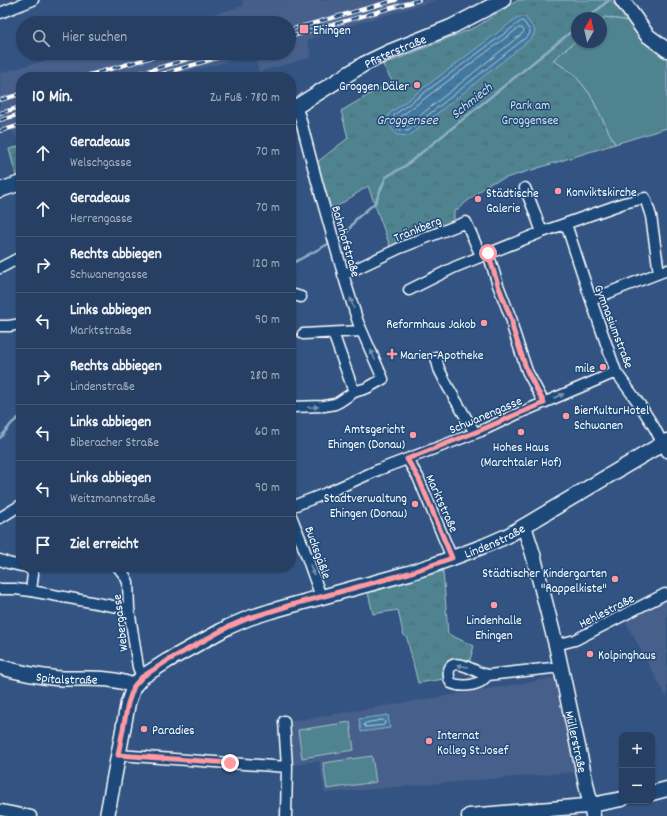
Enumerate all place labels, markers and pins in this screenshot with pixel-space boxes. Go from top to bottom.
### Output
place label: Ehingen [313,22,351,41]
marker: Ehingen [298,23,310,35]
place label: Groggen Däler [339,78,409,97]
marker: Groggen Däler [412,80,422,90]
place label: Konviktskirche [566,184,637,203]
place label: Städtische Galerie [486,185,539,219]
marker: Konviktskirche [553,186,563,196]
marker: Städtische Galerie [473,194,483,204]
place label: Reformhaus Jakob [386,316,476,335]
marker: Reformhaus Jakob [479,318,489,328]
place label: Marien-Apotheke [400,347,484,366]
marker: Marien-Apotheke [387,349,397,359]
place label: mile [575,360,595,379]
marker: mile [598,362,608,372]
place label: BierKulturHotel Schwanen [574,402,649,436]
marker: BierKulturHotel Schwanen [561,411,571,421]
place label: Amtsgericht Ehingen (Donau) [328,421,405,455]
marker: Hohes Haus (Marchtaler Hof) [516,427,526,437]
marker: Amtsgericht Ehingen (Donau) [408,430,418,440]
place label: Hohes Haus (Marchtaler Hof) [481,439,561,473]
place label: Stadtverwaltung Ehingen (Donau) [324,490,407,524]
marker: Stadtverwaltung Ehingen (Donau) [410,499,420,509]
place label: Städtischer Kindergarten "Rappelkiste" [482,565,607,599]
marker: Städtischer Kindergarten "Rappelkiste" [610,574,620,584]
marker: Lindenhalle Ehingen [489,600,499,610]
place label: Lindenhalle Ehingen [466,612,522,646]
place label: Kolpinghaus [598,647,656,666]
marker: Kolpinghaus [585,649,595,659]
place label: Paradies [152,722,195,741]
marker: Paradies [139,724,149,734]
place label: Internat Kolleg St.Josef [437,727,509,761]
marker: Internat Kolleg St.Josef [424,736,434,746]

